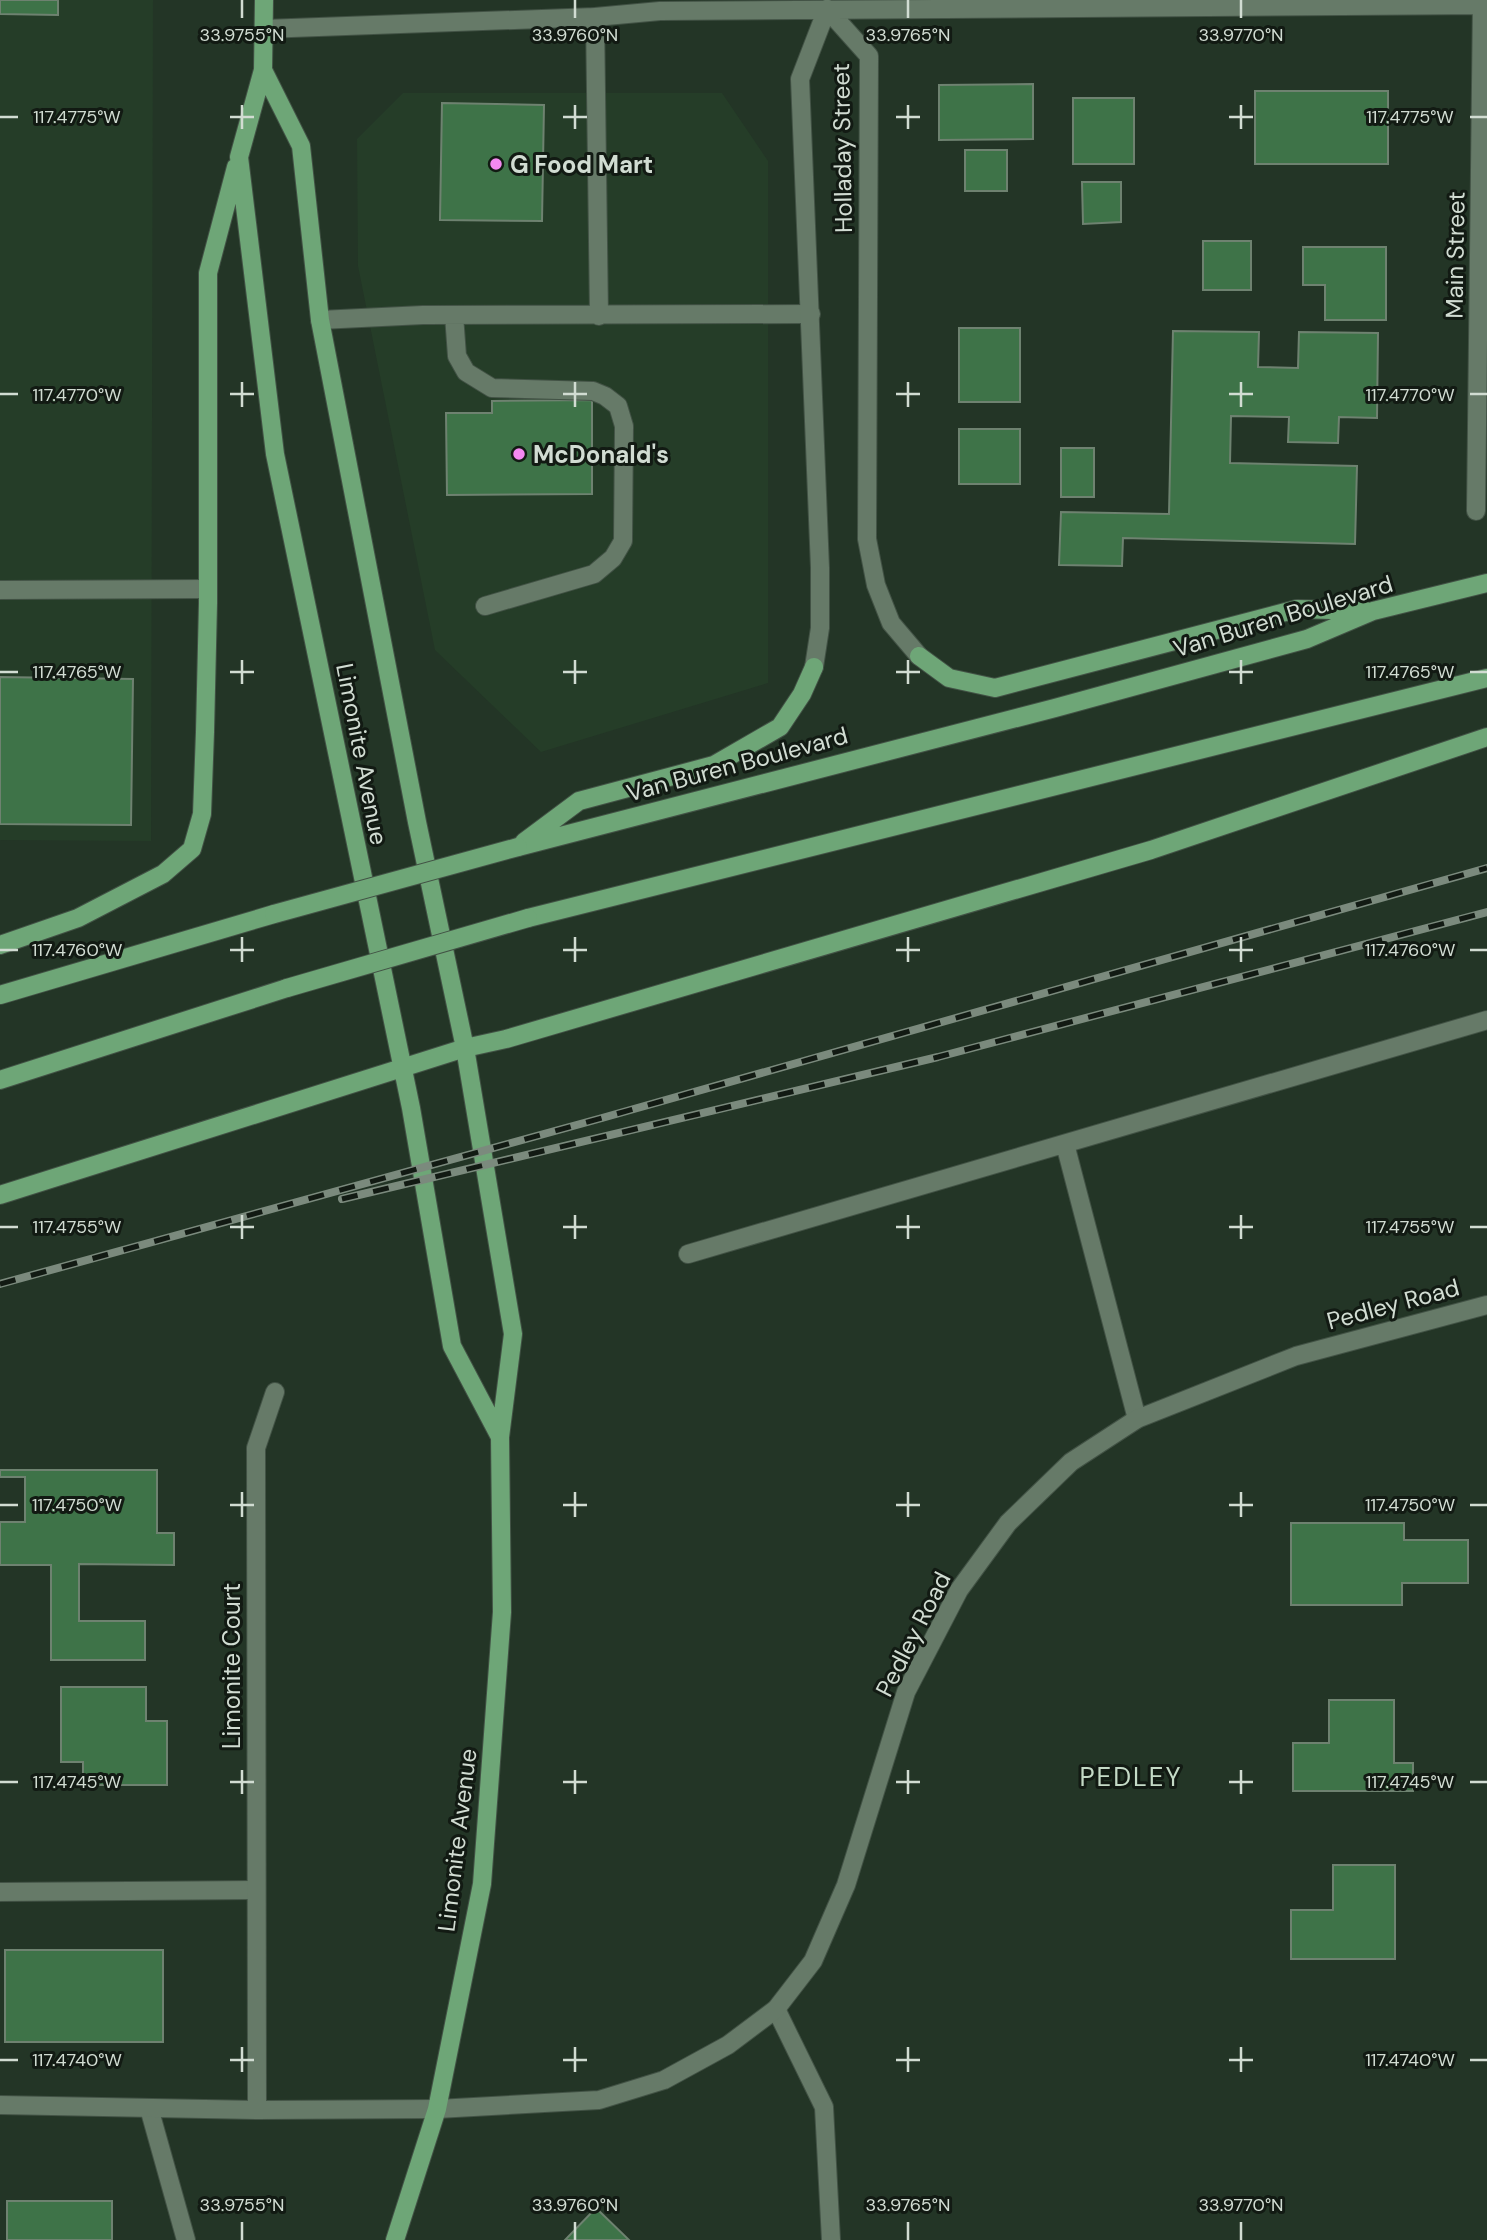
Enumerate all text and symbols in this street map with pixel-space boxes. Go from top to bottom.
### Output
text: 33.9755°N [200,23,284,47]
text: 33.9760°N [532,23,618,47]
text: 33.9765°N [866,23,950,47]
text: 33.9770°N [1198,23,1284,47]
street label: Holladay Street [825,63,859,233]
text: 117.4775°W [33,105,121,129]
text: 117.4775°W [1366,105,1454,129]
place label: G Food Mart [510,149,653,180]
marker: G Food Mart [488,156,504,172]
street label: Main Street [1438,191,1472,319]
text: 117.4770°W [32,383,122,407]
text: 117.4770°W [1365,383,1455,407]
place label: McDonald's [533,439,669,470]
marker: McDonald's [511,446,527,462]
street label: Van Buren Boulevard [1169,568,1397,664]
text: 117.4765°W [33,660,121,684]
text: 117.4765°W [1366,660,1454,684]
street label: Limonite Avenue [329,661,395,847]
street label: Van Buren Boulevard [623,720,851,808]
text: 117.4760°W [32,938,122,962]
text: 117.4760°W [1365,938,1455,962]
text: 117.4755°W [33,1215,121,1239]
text: 117.4755°W [1366,1215,1454,1239]
street label: Pedley Road [1323,1271,1463,1337]
text: 117.4750°W [32,1493,122,1517]
text: 117.4750°W [1365,1493,1455,1517]
street label: Pedley Road [868,1566,958,1702]
street label: Limonite Court [216,1583,247,1749]
street label: Limonite Avenue [430,1747,484,1933]
district label: PEDLEY [1079,1760,1183,1794]
text: 117.4745°W [33,1770,121,1794]
text: 117.4745°W [1366,1770,1454,1794]
text: 117.4740°W [32,2048,122,2072]
text: 117.4740°W [1365,2048,1455,2072]
text: 33.9755°N [200,2193,284,2217]
text: 33.9760°N [532,2193,618,2217]
text: 33.9765°N [866,2193,950,2217]
text: 33.9770°N [1198,2193,1284,2217]

